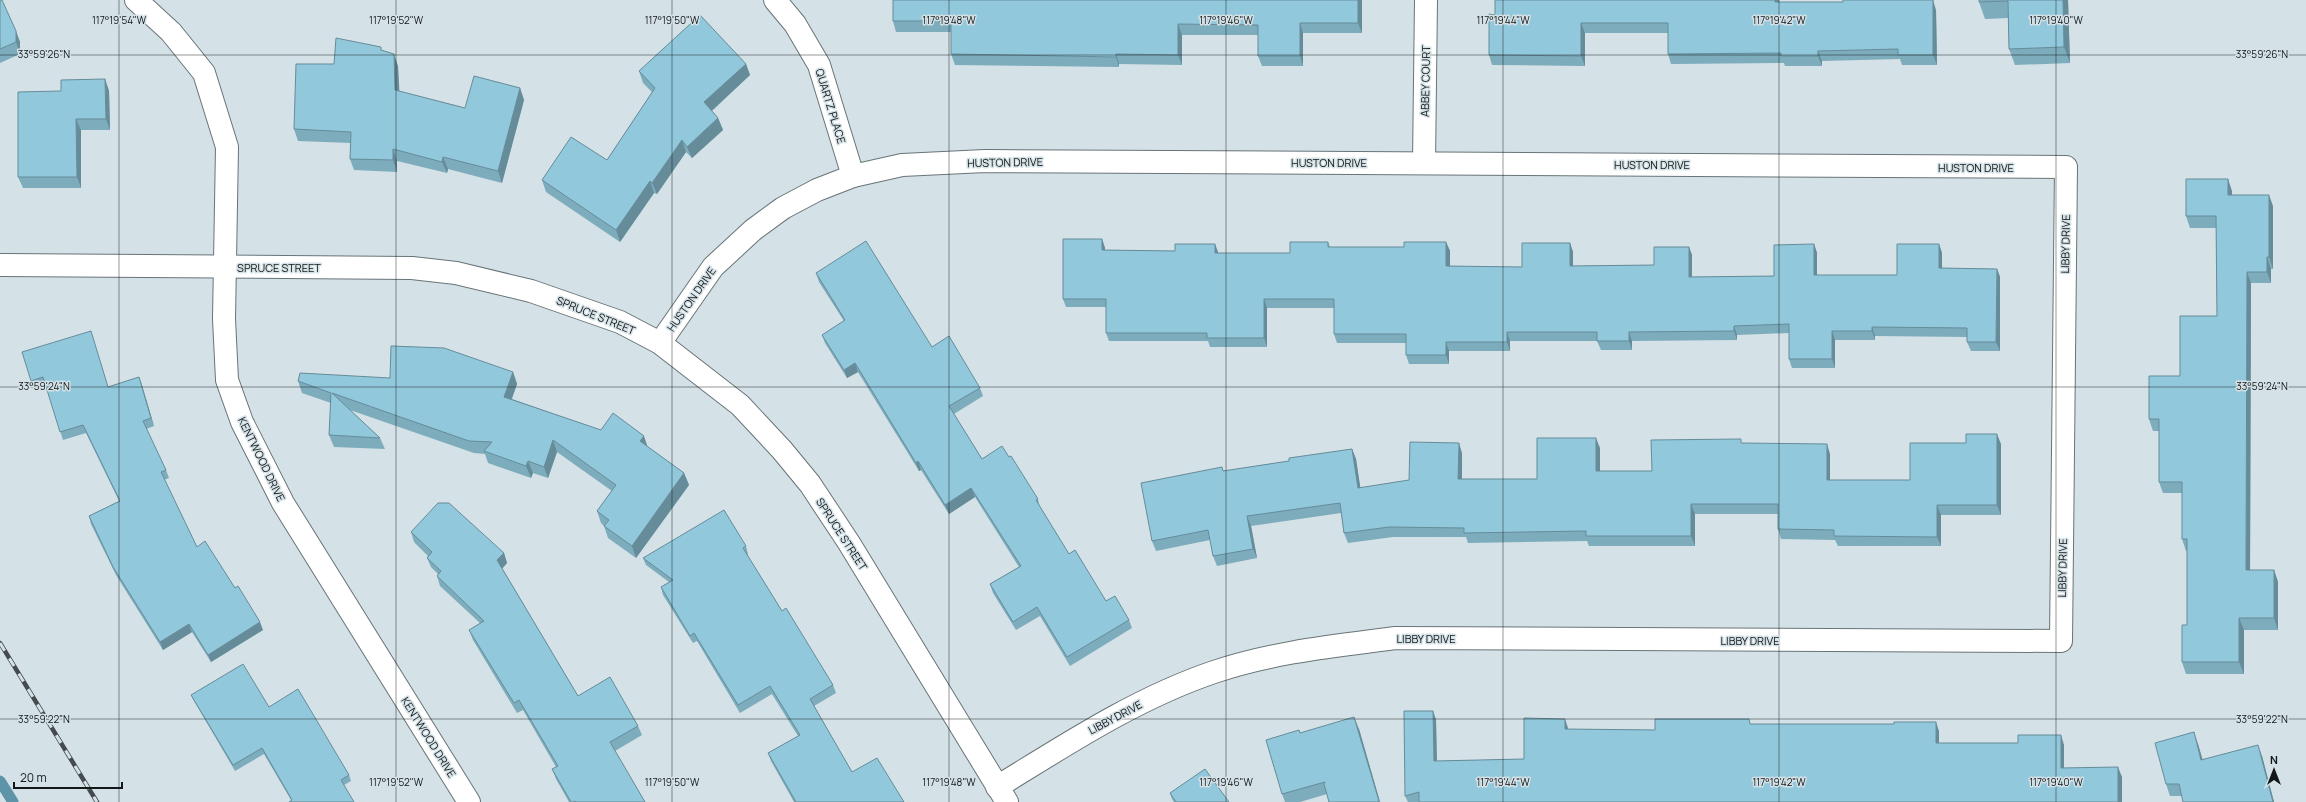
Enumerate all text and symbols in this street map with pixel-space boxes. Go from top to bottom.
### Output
text: 117°19'54"W [92,13,147,27]
text: 117°19'52"W [369,13,424,27]
text: 117°19'50"W [645,13,700,27]
text: 117°19'48"W [922,13,976,27]
text: 117°19'46"W [1199,13,1254,27]
text: 117°19'44"W [1476,13,1530,27]
text: 117°19'42"W [1752,13,1806,27]
text: 117°19'40"W [2029,13,2083,27]
street label: ABBEY COURT [1417,45,1433,117]
text: 33°59'26"N [18,47,70,61]
text: 33°59'26"N [2236,47,2288,61]
street label: QUARTZ PLACE [812,67,850,145]
street label: HUSTON DRIVE [967,154,1043,170]
street label: HUSTON DRIVE [1291,155,1367,170]
street label: HUSTON DRIVE [1614,157,1690,172]
street label: HUSTON DRIVE [1938,160,2014,175]
street label: LIBBY DRIVE [2057,214,2073,274]
street label: SPRUCE STREET [237,260,321,275]
street label: HUSTON DRIVE [663,264,719,334]
street label: SPRUCE STREET [554,292,638,338]
text: 33°59'24"N [18,379,70,393]
text: 33°59'24"N [2236,379,2288,393]
street label: KENTWOOD DRIVE [235,414,289,504]
street label: SPRUCE STREET [813,495,871,574]
street label: LIBBY DRIVE [2054,538,2070,598]
street label: LIBBY DRIVE [1396,631,1456,646]
street label: LIBBY DRIVE [1720,633,1780,648]
street label: KENTWOOD DRIVE [398,694,460,780]
street label: LIBBY DRIVE [1085,697,1145,737]
text: 33°59'22"N [18,712,70,726]
text: 33°59'22"N [2236,712,2288,726]
north arrow [2254,750,2294,790]
text: N [2270,752,2278,767]
scale bar [14,764,122,790]
text: 20 m [20,769,47,786]
text: 117°19'52"W [369,775,424,789]
text: 117°19'50"W [645,775,700,789]
text: 117°19'48"W [922,775,976,789]
text: 117°19'46"W [1199,775,1254,789]
text: 117°19'44"W [1476,775,1530,789]
text: 117°19'42"W [1752,775,1806,789]
text: 117°19'40"W [2029,775,2083,789]

